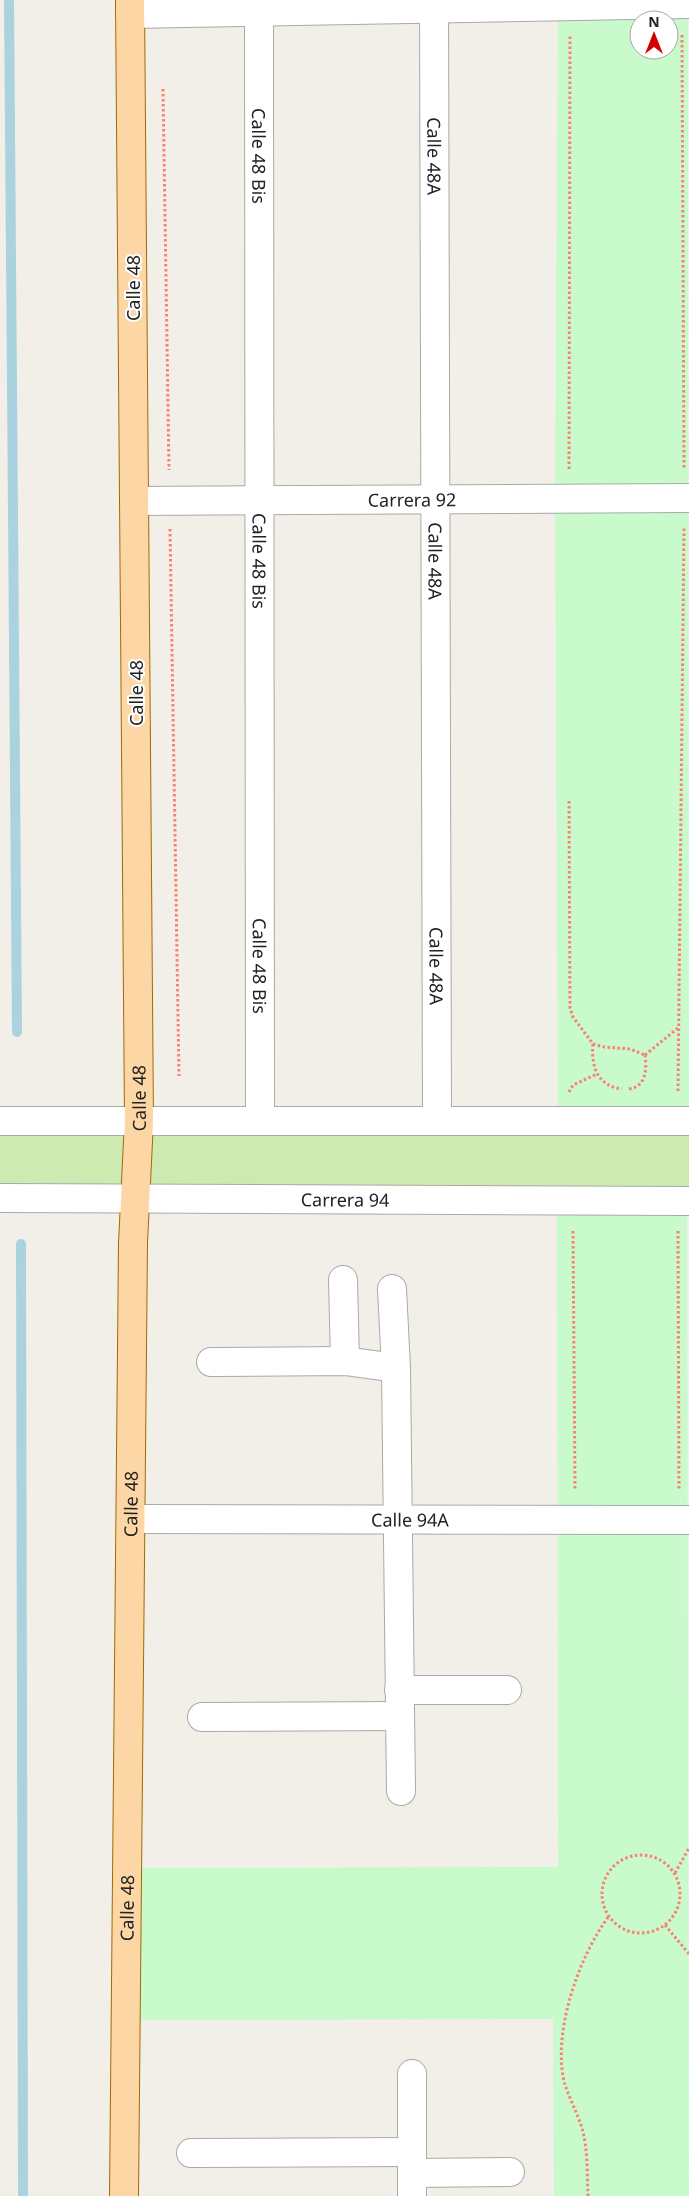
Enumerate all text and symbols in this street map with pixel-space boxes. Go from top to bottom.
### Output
north arrow [629,10,679,60]
text: N [648,12,660,31]
street label: Calle 48 Bis [247,108,271,204]
street label: Calle 48A [422,117,447,195]
street label: Calle 48 [121,255,145,321]
street label: Carrera 92 [368,487,456,512]
street label: Calle 48 Bis [247,513,272,609]
street label: Calle 48A [423,522,448,600]
street label: Calle 48 [124,660,148,726]
street label: Calle 48 Bis [248,918,272,1014]
street label: Calle 48A [424,927,449,1005]
street label: Calle 48 [127,1065,151,1132]
street label: Carrera 94 [301,1187,389,1212]
street label: Calle 48 [118,1471,143,1537]
street label: Calle 94A [371,1507,449,1532]
street label: Calle 48 [114,1875,139,1941]

